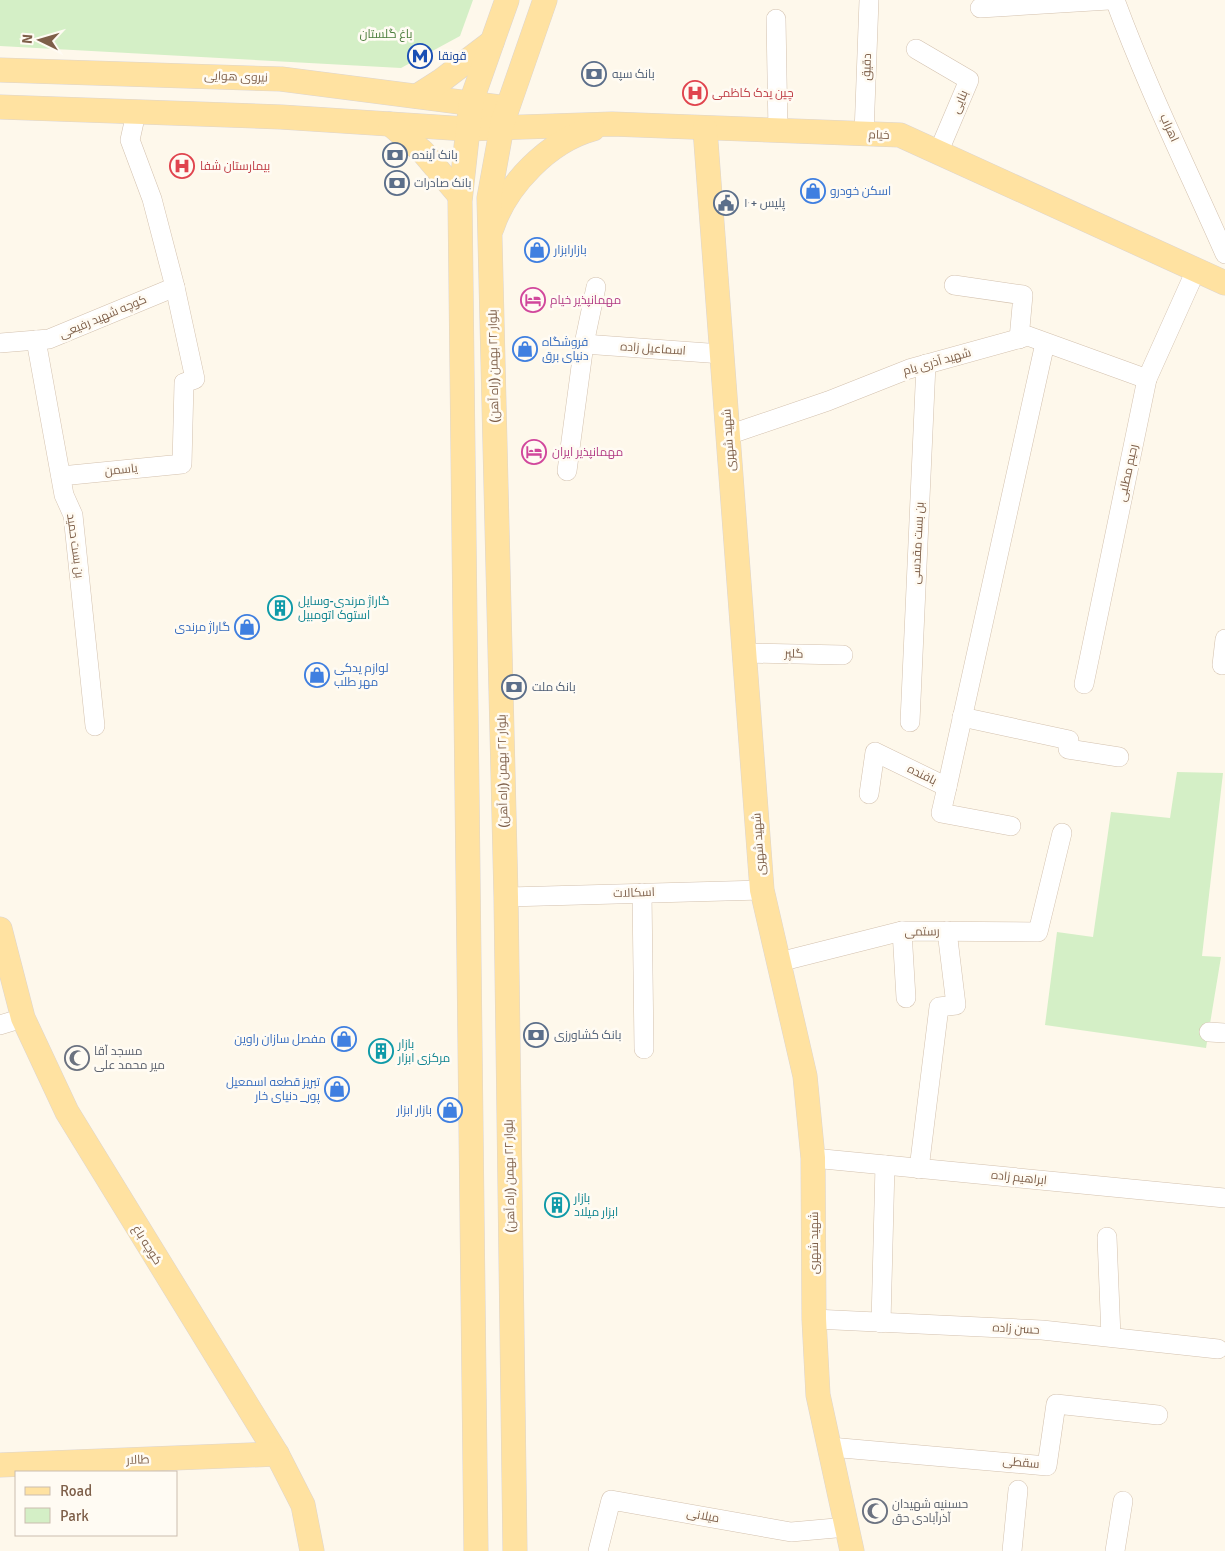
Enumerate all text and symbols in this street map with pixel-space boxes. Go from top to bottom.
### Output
north arrow [15,15,65,65]
park label: باغ گلستان [359,27,413,42]
text: N [19,33,36,45]
metro station icon: قونقا [407,43,433,69]
place label: قونقا [438,49,467,64]
street label: دقیق [859,53,875,81]
bank icon: بانک سپه [581,61,607,87]
place label: بانک سپه [612,67,655,82]
street label: نیروی هوایی [204,68,268,86]
hospital icon: چین یدک کاظمی [682,80,708,106]
place label: چین یدک کاظمی [712,86,794,102]
street label: بنایی [948,88,972,116]
street label: اهراب [1156,112,1182,144]
street label: خیام [868,127,890,143]
bank icon: بانک آینده [382,142,408,168]
place label: بانک آینده [412,148,458,163]
hospital icon: بیمارستان شفا [169,153,195,179]
place label: بیمارستان شفا [200,159,270,174]
bank icon: بانک صادرات [384,170,410,196]
place label: بانک صادرات [414,176,471,191]
shop icon: اسکن خودرو [800,178,826,204]
place label: اسکن خودرو [830,184,891,199]
public building icon: پلیس +۱۰ [713,190,739,216]
place label: پلیس +۱۰ [744,196,786,212]
shop icon: بازارابزار [524,237,550,263]
place label: بازارابزار [553,243,587,258]
hotel icon: مهمانپذیر خیام [520,287,546,313]
street label: کوچه شهید رفیعی [57,292,149,343]
place label: مهمانپذیر خیام [550,293,621,308]
street label: بلوار ۲۲ بهمن (راه آهن) [486,309,502,423]
place label: فروشگاه دنیای برق [542,335,589,364]
shop icon: فروشگاه دنیای برق [512,336,538,362]
street label: اسماعیل زاده [620,339,686,359]
street label: شهید آذری یام [901,345,973,379]
street label: شهید شهری [719,408,739,472]
hotel icon: مهمانپذیر ایران [521,439,547,465]
street label: رحیم مطلبی [1115,443,1141,503]
place label: مهمانپذیر ایران [552,445,623,460]
street label: یاسمن [104,461,139,479]
street label: بن بست مقدسی [908,501,928,585]
street label: بن بست حمید [63,513,87,579]
place label: گاراژ مرندی-وسایل استوک اتومبیل [298,594,389,623]
building icon: گاراژ مرندی-وسایل استوک اتومبیل [267,595,293,621]
shop icon: گاراژ مرندی [234,614,260,640]
place label: گاراژ مرندی [174,620,230,635]
street label: گلپر [783,646,804,663]
place label: لوازم یدکی مهر طلب [334,661,389,690]
shop icon: لوازم یدکی مهر طلب [304,662,330,688]
bank icon: بانک ملت [501,674,527,700]
place label: بانک ملت [532,680,576,695]
street label: بلوار ۲۲ بهمن (راه آهن) [495,714,511,828]
street label: بافنده [905,761,939,789]
street label: شهید شهری [749,812,769,876]
street label: اسکالات [613,885,655,901]
street label: رستمی [904,924,940,940]
bank icon: بانک کشاورزی [523,1022,549,1048]
shop icon: مفصل سازان راوین [331,1026,357,1052]
place label: بانک کشاورزی [554,1028,621,1043]
place label: مفصل سازان راوین [234,1032,326,1047]
place label: بازار مرکزی ابزار [397,1037,450,1066]
building icon: بازار مرکزی ابزار [368,1038,394,1064]
place label: مسجد آقا میر محمد علی [94,1044,165,1073]
mosque icon: مسجد آقا میر محمد علی [64,1045,90,1071]
place label: تبریز قطعه اسمعیل پور_ دنیای خار [226,1075,321,1105]
shop icon: تبریز قطعه اسمعیل پور_ دنیای خار [324,1076,350,1102]
shop icon: بازار ابزار [437,1097,463,1123]
place label: بازار ابزار [396,1103,432,1118]
street label: بلوار ۲۲ بهمن (راه آهن) [502,1119,518,1233]
street label: ابراهیم زاده [990,1168,1048,1188]
place label: بازار ابزار میلاد [573,1191,618,1220]
building icon: بازار ابزار میلاد [544,1192,570,1218]
street label: شهید شهری [807,1212,822,1274]
street label: کوچه باغ [128,1222,165,1268]
street label: حسن زاده [992,1320,1040,1338]
street label: طالار [125,1452,150,1468]
street label: سقطی [1002,1454,1040,1472]
legend [15,1471,178,1536]
text: Road [60,1482,92,1500]
place label: حسینیه شهیدان آذرآبادی حق [892,1497,968,1526]
mosque icon: حسینیه شهیدان آذرآبادی حق [862,1498,888,1524]
street label: میلانی [685,1506,721,1526]
text: Park [60,1507,89,1525]

